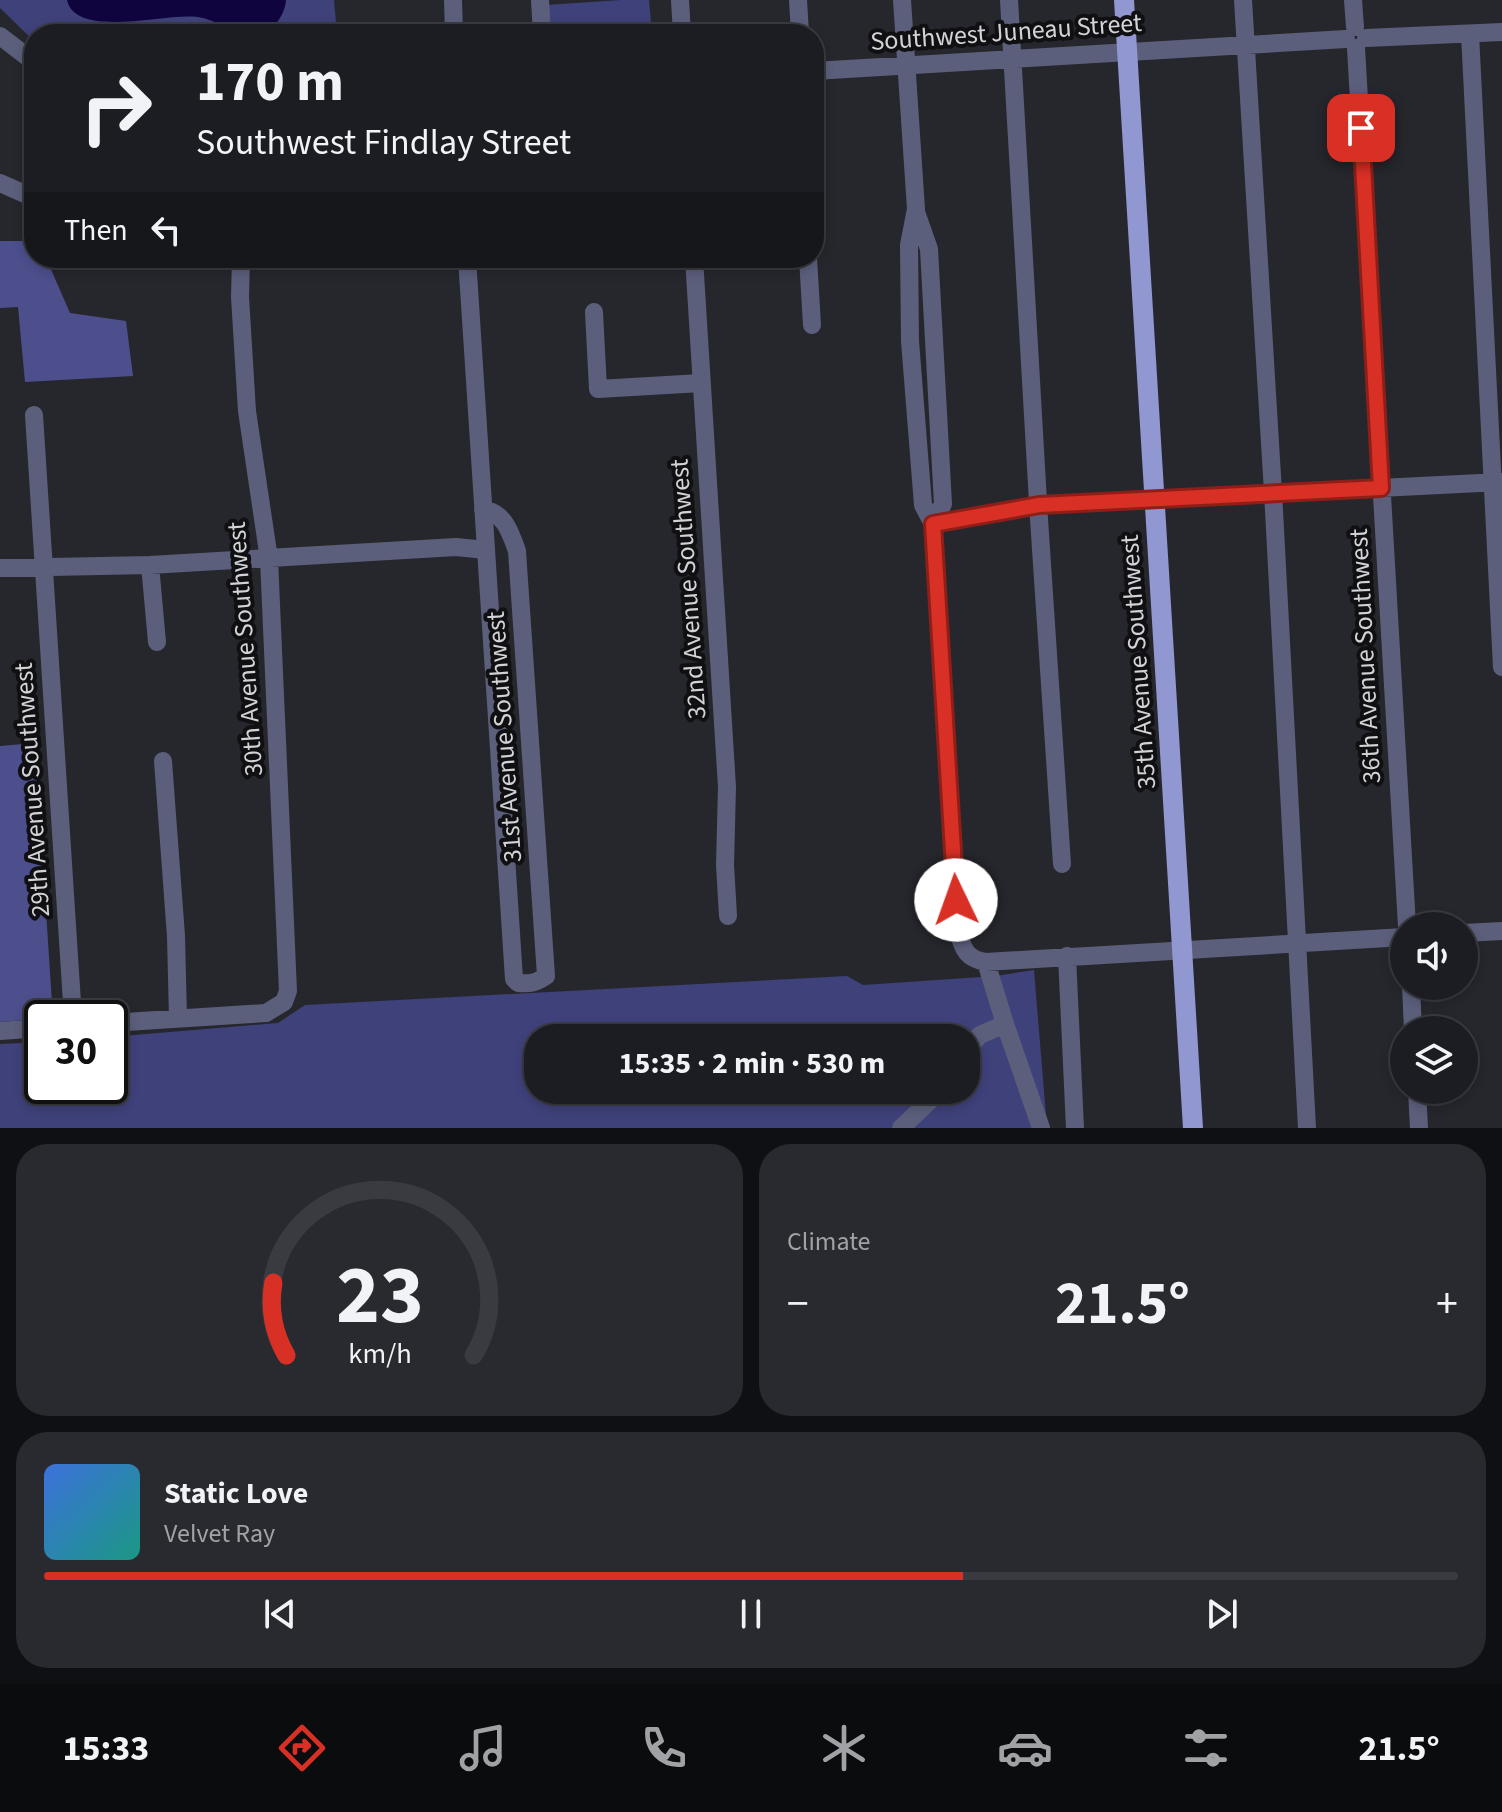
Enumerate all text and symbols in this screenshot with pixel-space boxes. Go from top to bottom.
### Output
street label: Southwest Juneau Street [869,4,1143,60]
text: 170 m [196,43,344,122]
icon: right [64,56,168,160]
pin [1327,94,1395,162]
icon: arrive [1339,106,1383,150]
text: Southwest Findlay Street [196,117,571,168]
icon: left [144,208,188,252]
text: Then [64,209,128,252]
street label: 32nd Avenue Southwest [660,457,716,720]
street label: 30th Avenue Southwest [218,520,272,777]
street label: 36th Avenue Southwest [1340,527,1390,784]
street label: 35th Avenue Southwest [1111,533,1165,790]
street label: 31st Avenue Southwest [477,610,531,864]
street label: 29th Avenue Southwest [5,661,59,918]
position arrow [914,858,998,942]
map controls [1390,912,1478,1104]
button: sound [1390,912,1478,1000]
speed limit sign: 30 [24,1000,128,1104]
button: layers [1390,1016,1478,1104]
text: 15:35 · 2 min · 530 m [619,1042,885,1085]
text: Climate [787,1223,871,1260]
text: 23 [336,1237,423,1355]
text: 21.5° [1055,1262,1190,1347]
text: − [787,1273,809,1336]
text: + [1436,1273,1458,1336]
text: km/h [348,1334,411,1374]
text: Static Love [164,1472,308,1515]
text: Velvet Ray [164,1515,275,1552]
icon: previous [258,1592,302,1636]
icon: pause [729,1592,773,1636]
icon: next [1200,1592,1244,1636]
icon: directions [274,1720,330,1776]
icon: music [455,1720,511,1776]
icon: phone [636,1720,692,1776]
icon: climate [816,1720,872,1776]
icon: car [997,1720,1053,1776]
icon: filters [1178,1720,1234,1776]
text: 15:33 [62,1723,149,1774]
text: 21.5° [1359,1723,1440,1774]

